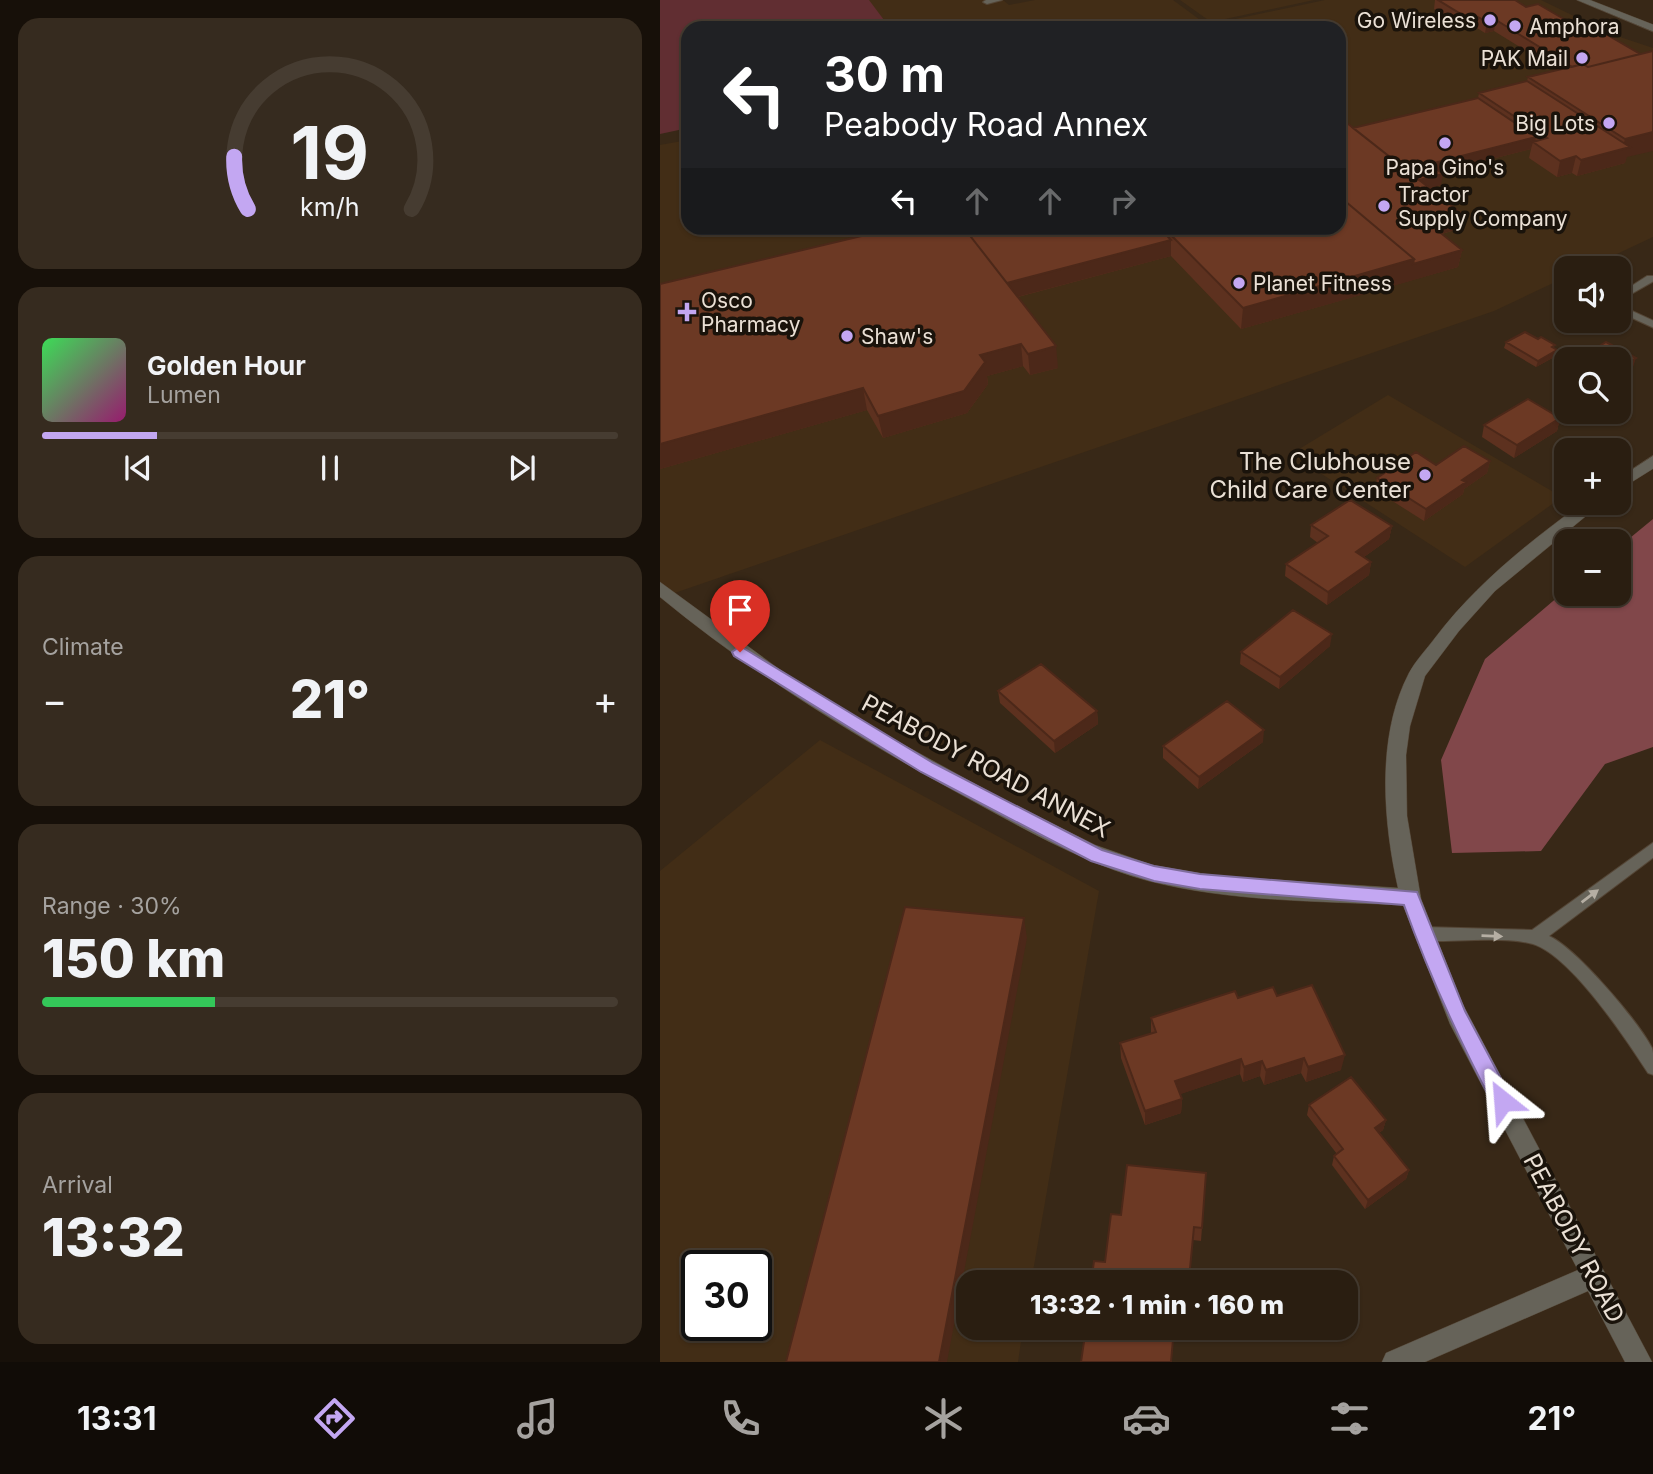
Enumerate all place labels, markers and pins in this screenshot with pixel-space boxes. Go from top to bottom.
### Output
place label: Go Wireless [1357,8,1476,33]
marker: Go Wireless [1482,12,1498,28]
place label: Amphora [1529,14,1619,39]
marker: Amphora [1507,18,1523,34]
place label: PAK Mail [1481,46,1568,71]
marker: PAK Mail [1574,50,1590,66]
place label: Big Lots [1515,111,1595,136]
marker: Big Lots [1601,115,1617,131]
marker: Papa Gino's [1437,135,1453,151]
place label: Papa Gino's [1386,155,1504,180]
place label: Tractor Supply Company [1398,182,1568,231]
marker: Tractor Supply Company [1376,198,1392,214]
place label: Planet Fitness [1253,271,1392,296]
marker: Planet Fitness [1231,275,1247,291]
place label: Osco Pharmacy [701,288,801,337]
marker: Osco Pharmacy [679,304,695,320]
place label: Shaw's [861,324,933,349]
marker: Shaw's [839,328,855,344]
place label: The Clubhouse Child Care Center [1209,447,1411,504]
marker: The Clubhouse Child Care Center [1417,467,1433,483]
pin [710,580,770,652]

